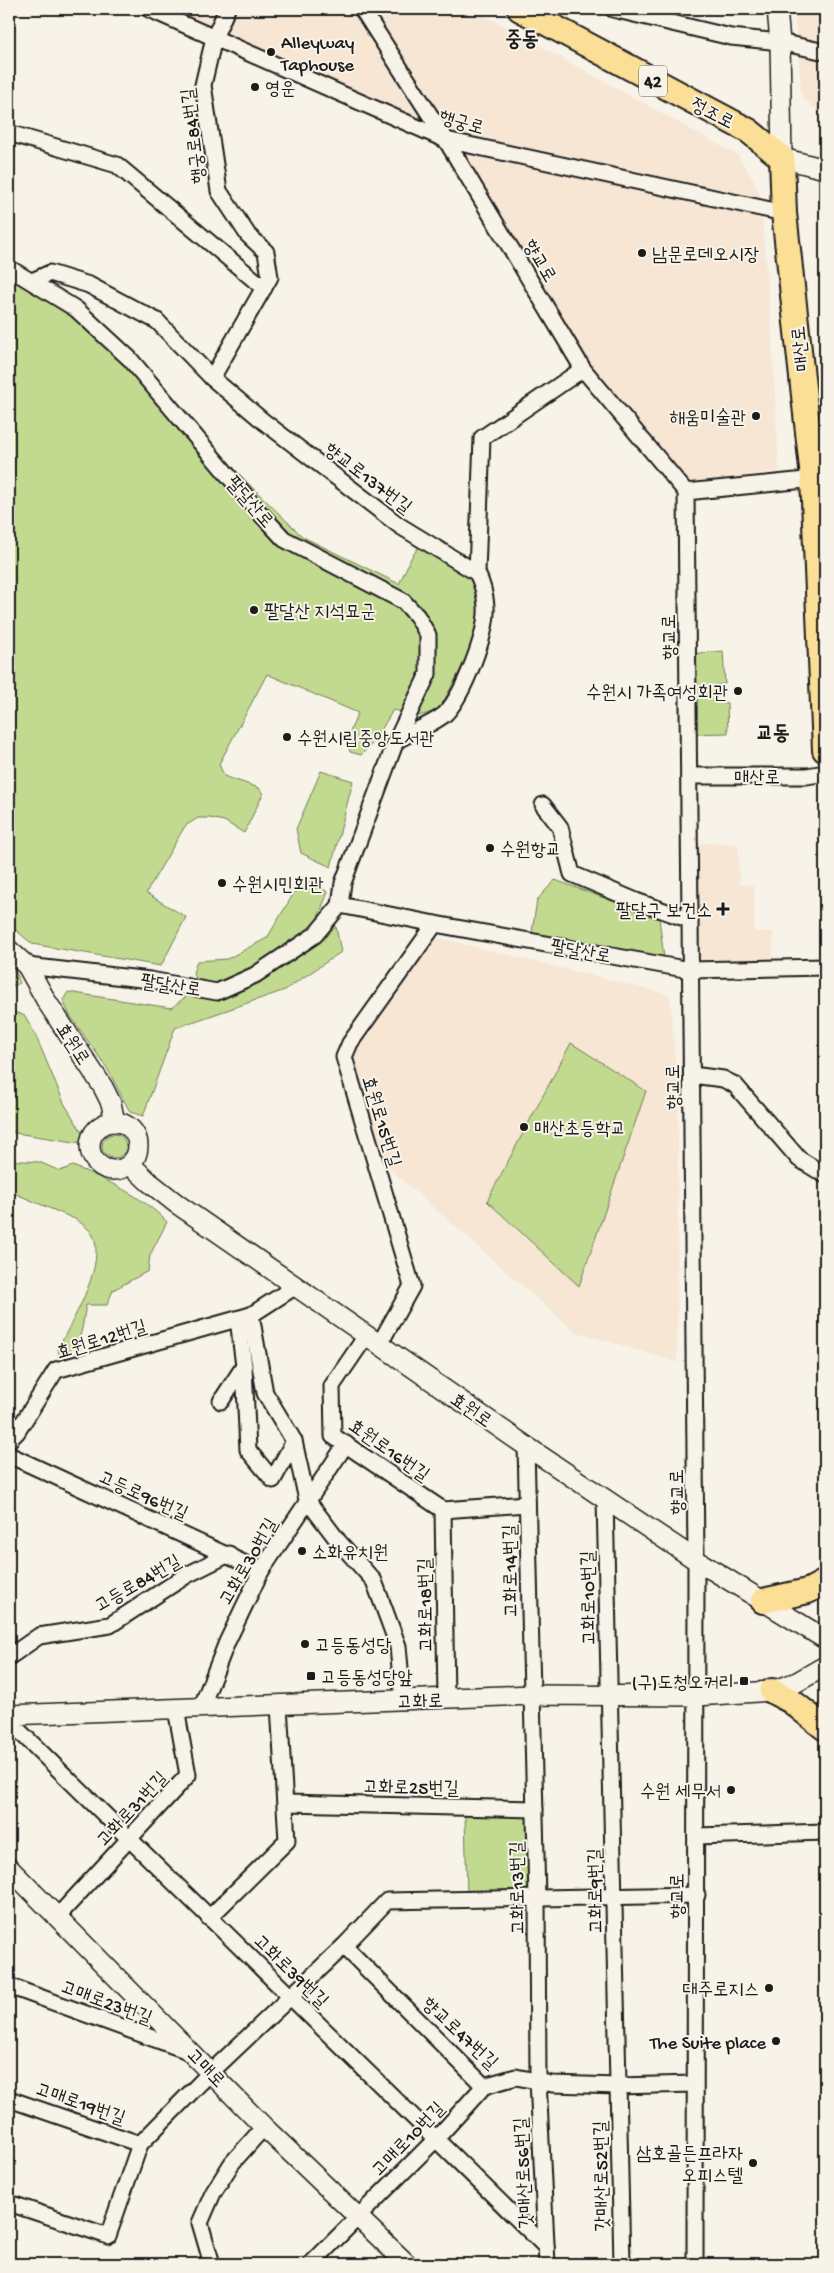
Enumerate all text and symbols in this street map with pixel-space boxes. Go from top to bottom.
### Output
district label: 중동 [505,29,539,54]
place label: Alleyway Taphouse [280,33,355,78]
marker: Alleyway Taphouse [265,46,277,58]
road number: 42 [639,66,667,96]
place label: 영운 [265,79,296,102]
marker: 영운 [249,81,261,93]
street label: 행궁로84번길 [178,87,213,185]
street label: 정조로 [686,94,737,136]
street label: 행궁로 [436,107,486,142]
street label: 향교로 [516,236,560,287]
place label: 남문로데오시장 [652,245,759,268]
marker: 남문로데오시장 [636,247,648,259]
street label: 매산로 [789,325,816,373]
place label: 해움미술관 [670,408,746,431]
marker: 해움미술관 [750,410,762,422]
street label: 향교로137번길 [318,439,415,520]
street label: 팔달산로 [220,473,277,534]
place label: 팔달산 지석묘군 [264,602,376,625]
marker: 팔달산 지석묘군 [248,604,260,616]
street label: 향교로 [660,614,683,660]
place label: 수원시 가족여성회관 [586,683,728,706]
marker: 수원시 가족여성회관 [732,685,744,697]
district label: 교동 [756,723,790,748]
place label: 수원시립중앙도서관 [297,729,435,752]
marker: 수원시립중앙도서관 [281,731,293,743]
street label: 매산로 [734,768,780,791]
place label: 수원항교 [500,840,561,863]
marker: 수원항교 [484,842,496,854]
place label: 수원시민회관 [232,875,324,898]
marker: 수원시민회관 [216,877,228,889]
place label: 팔달구 보건소 [616,901,712,924]
marker: 팔달구 보건소 [716,902,730,916]
street label: 팔달산로 [548,937,613,970]
street label: 팔달산로 [138,971,202,1004]
street label: 효원로 [49,1019,93,1070]
street label: 향교로 [664,1064,687,1110]
street label: 효원로15번길 [355,1074,404,1170]
place label: 매산초등학교 [534,1119,626,1142]
marker: 매산초등학교 [518,1121,530,1133]
street label: 효원로12번길 [54,1317,150,1366]
street label: 효원로 [445,1389,495,1434]
street label: 효원로16번길 [343,1416,433,1488]
street label: 고등로96번길 [94,1467,191,1527]
street label: 향교로 [668,1469,691,1515]
street label: 고화로30번길 [216,1515,284,1611]
street label: 고화로14번길 [500,1524,525,1618]
place label: 소화유치원 [312,1543,388,1566]
marker: 소화유치원 [296,1545,308,1557]
street label: 고화로10번길 [578,1550,603,1646]
street label: 고등로84번길 [91,1551,186,1619]
street label: 고화로18번길 [415,1557,440,1652]
place label: 고등동성당 [315,1636,391,1659]
marker: 고등동성당 [299,1638,311,1650]
place label: 고등동성당앞 [321,1668,413,1691]
marker: 고등동성당앞 [305,1670,317,1682]
place label: (구)도청오거리 [632,1673,734,1696]
marker: (구)도청오거리 [738,1675,750,1687]
street label: 고화로 [397,1691,443,1716]
street label: 고화로31번길 [93,1768,174,1853]
street label: 고화로25번길 [363,1777,459,1802]
place label: 수원 세무서 [640,1782,721,1805]
marker: 수원 세무서 [725,1784,737,1796]
street label: 고화로13번길 [507,1841,532,1935]
street label: 고화로9번길 [585,1848,610,1934]
street label: 향교로 [668,1873,691,1919]
street label: 고화로39번길 [247,1931,332,2014]
street label: 고매로23번길 [57,1977,155,2031]
place label: 대주로지스 [683,1980,759,2003]
marker: 대주로지스 [763,1982,775,1994]
street label: 향교로47번길 [416,1994,501,2075]
place label: The Suite place [649,2033,766,2056]
marker: The Suite place [770,2035,782,2047]
street label: 고매로 [180,2045,229,2094]
street label: 고매로19번길 [32,2079,128,2131]
street label: 고매로10번길 [368,2098,451,2183]
street label: 갓매산로56번길 [511,2117,540,2229]
street label: 갓매산로52번길 [591,2120,616,2232]
place label: 삼호골든프라자 오피스텔 [636,2144,743,2189]
marker: 삼호골든프라자 오피스텔 [747,2157,759,2169]

